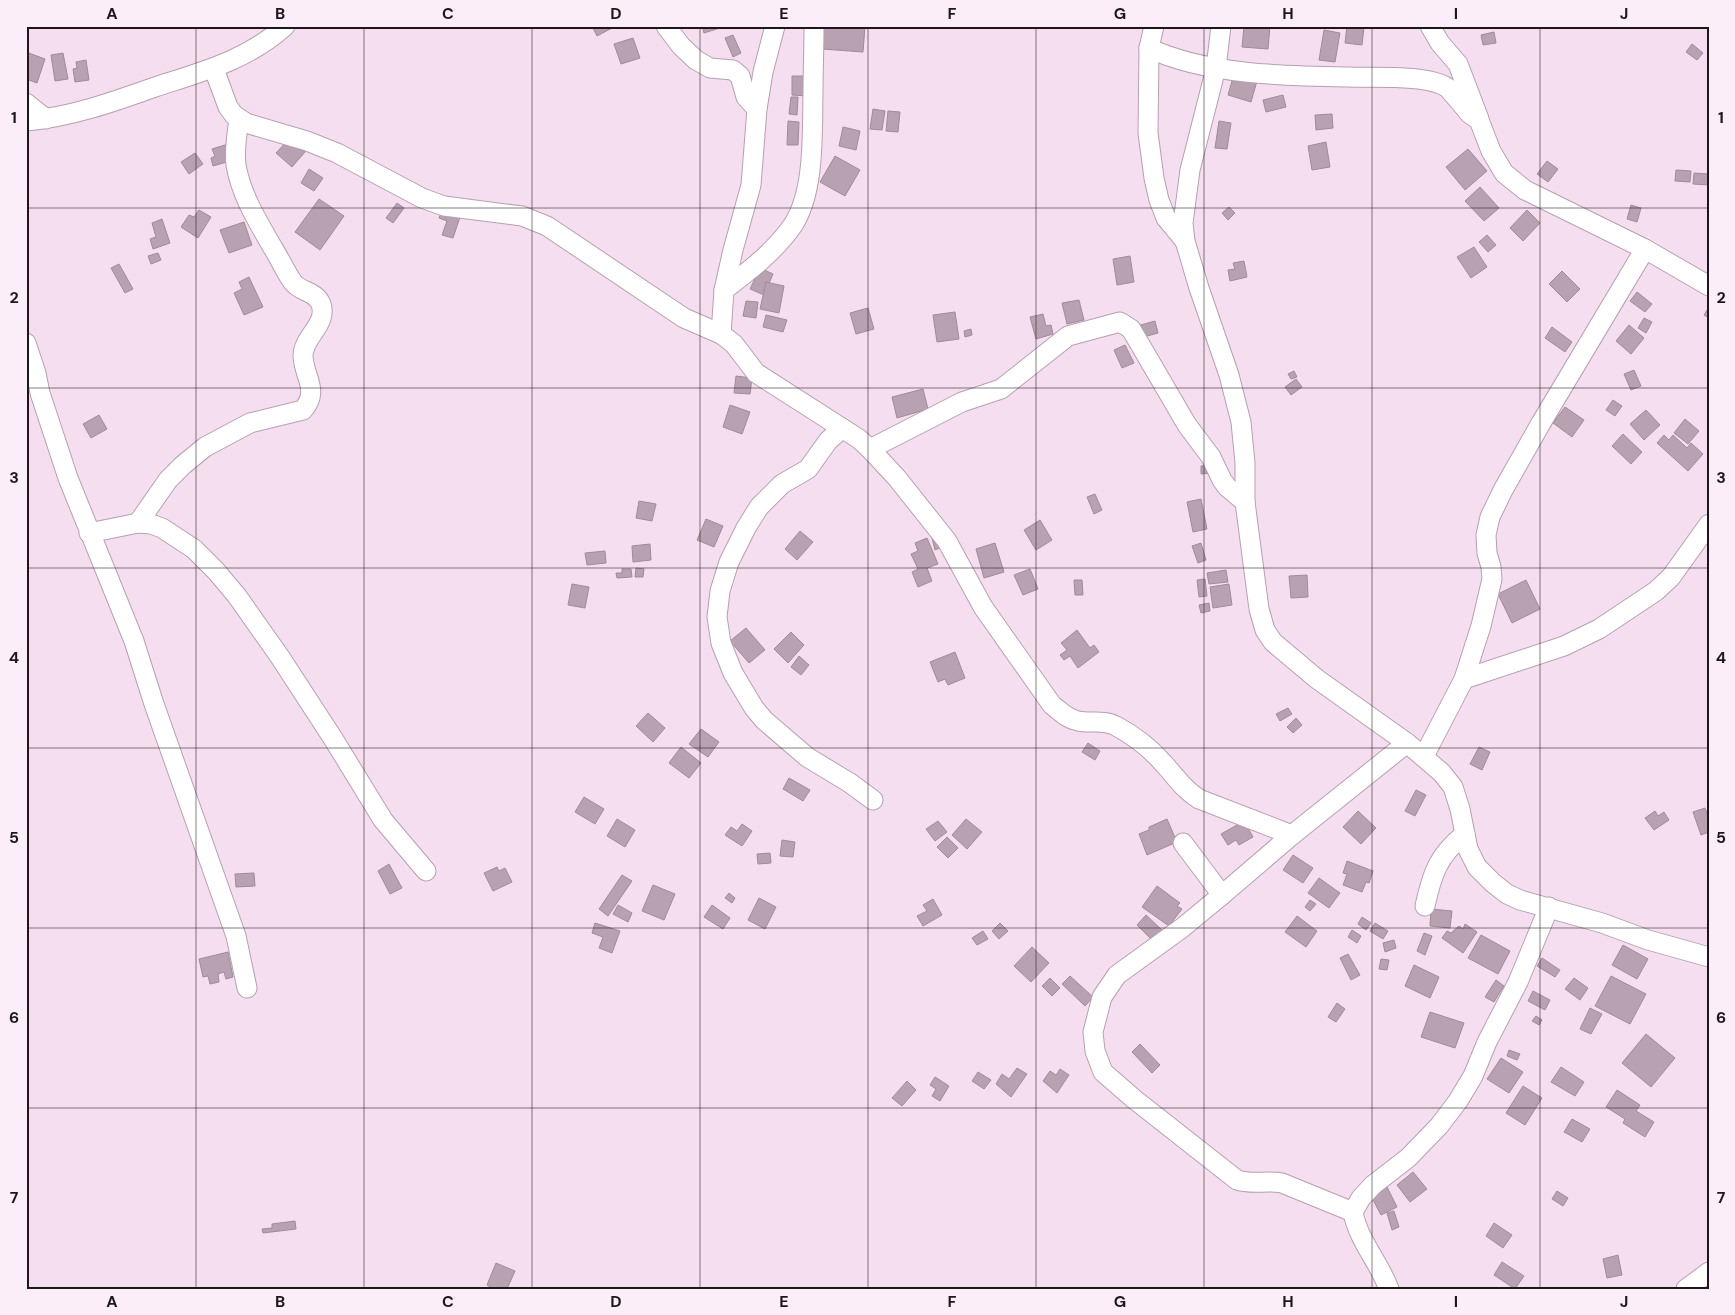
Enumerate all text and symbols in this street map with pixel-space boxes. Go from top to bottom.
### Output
text: A [106,3,118,24]
text: B [275,3,285,24]
text: C [442,3,454,24]
text: D [610,3,622,24]
text: E [779,3,789,24]
text: F [948,3,957,24]
text: G [1114,3,1126,24]
text: H [1282,3,1294,24]
text: I [1454,3,1458,24]
text: J [1620,3,1628,24]
text: 1 [11,107,17,128]
text: 1 [1718,107,1724,128]
text: 2 [9,287,19,308]
text: 2 [1716,287,1726,308]
text: 3 [9,467,19,488]
text: 3 [1716,467,1726,488]
text: 4 [9,647,19,668]
text: 4 [1716,647,1726,668]
text: 5 [9,827,19,848]
text: 5 [1716,827,1726,848]
text: 6 [9,1007,19,1028]
text: 6 [1716,1007,1726,1028]
text: 7 [10,1187,19,1208]
text: 7 [1717,1187,1726,1208]
text: A [106,1291,118,1312]
text: B [275,1291,285,1312]
text: C [442,1291,454,1312]
text: D [610,1291,622,1312]
text: E [779,1291,789,1312]
text: F [948,1291,957,1312]
text: G [1114,1291,1126,1312]
text: H [1282,1291,1294,1312]
text: I [1454,1291,1458,1312]
text: J [1620,1291,1628,1312]

